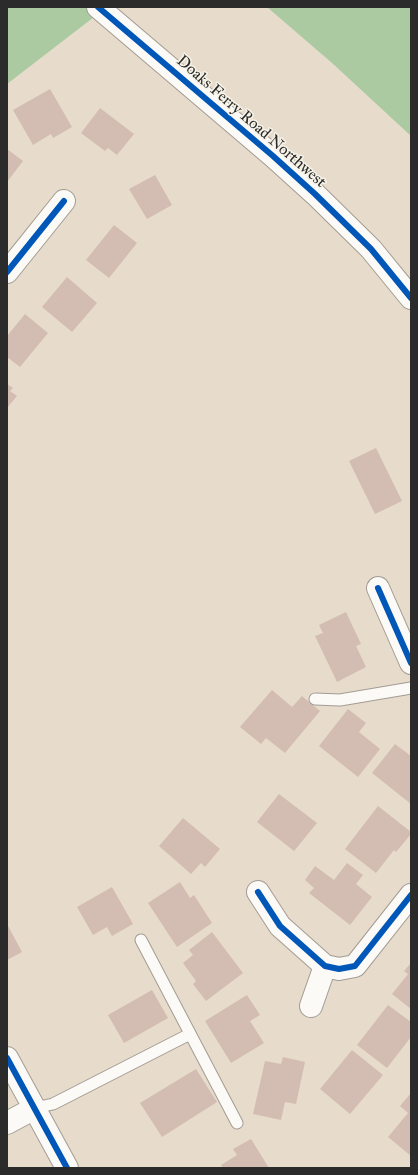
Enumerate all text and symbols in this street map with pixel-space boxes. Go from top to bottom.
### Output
street label: Doaks Ferry Road Northwest [172,52,330,192]

